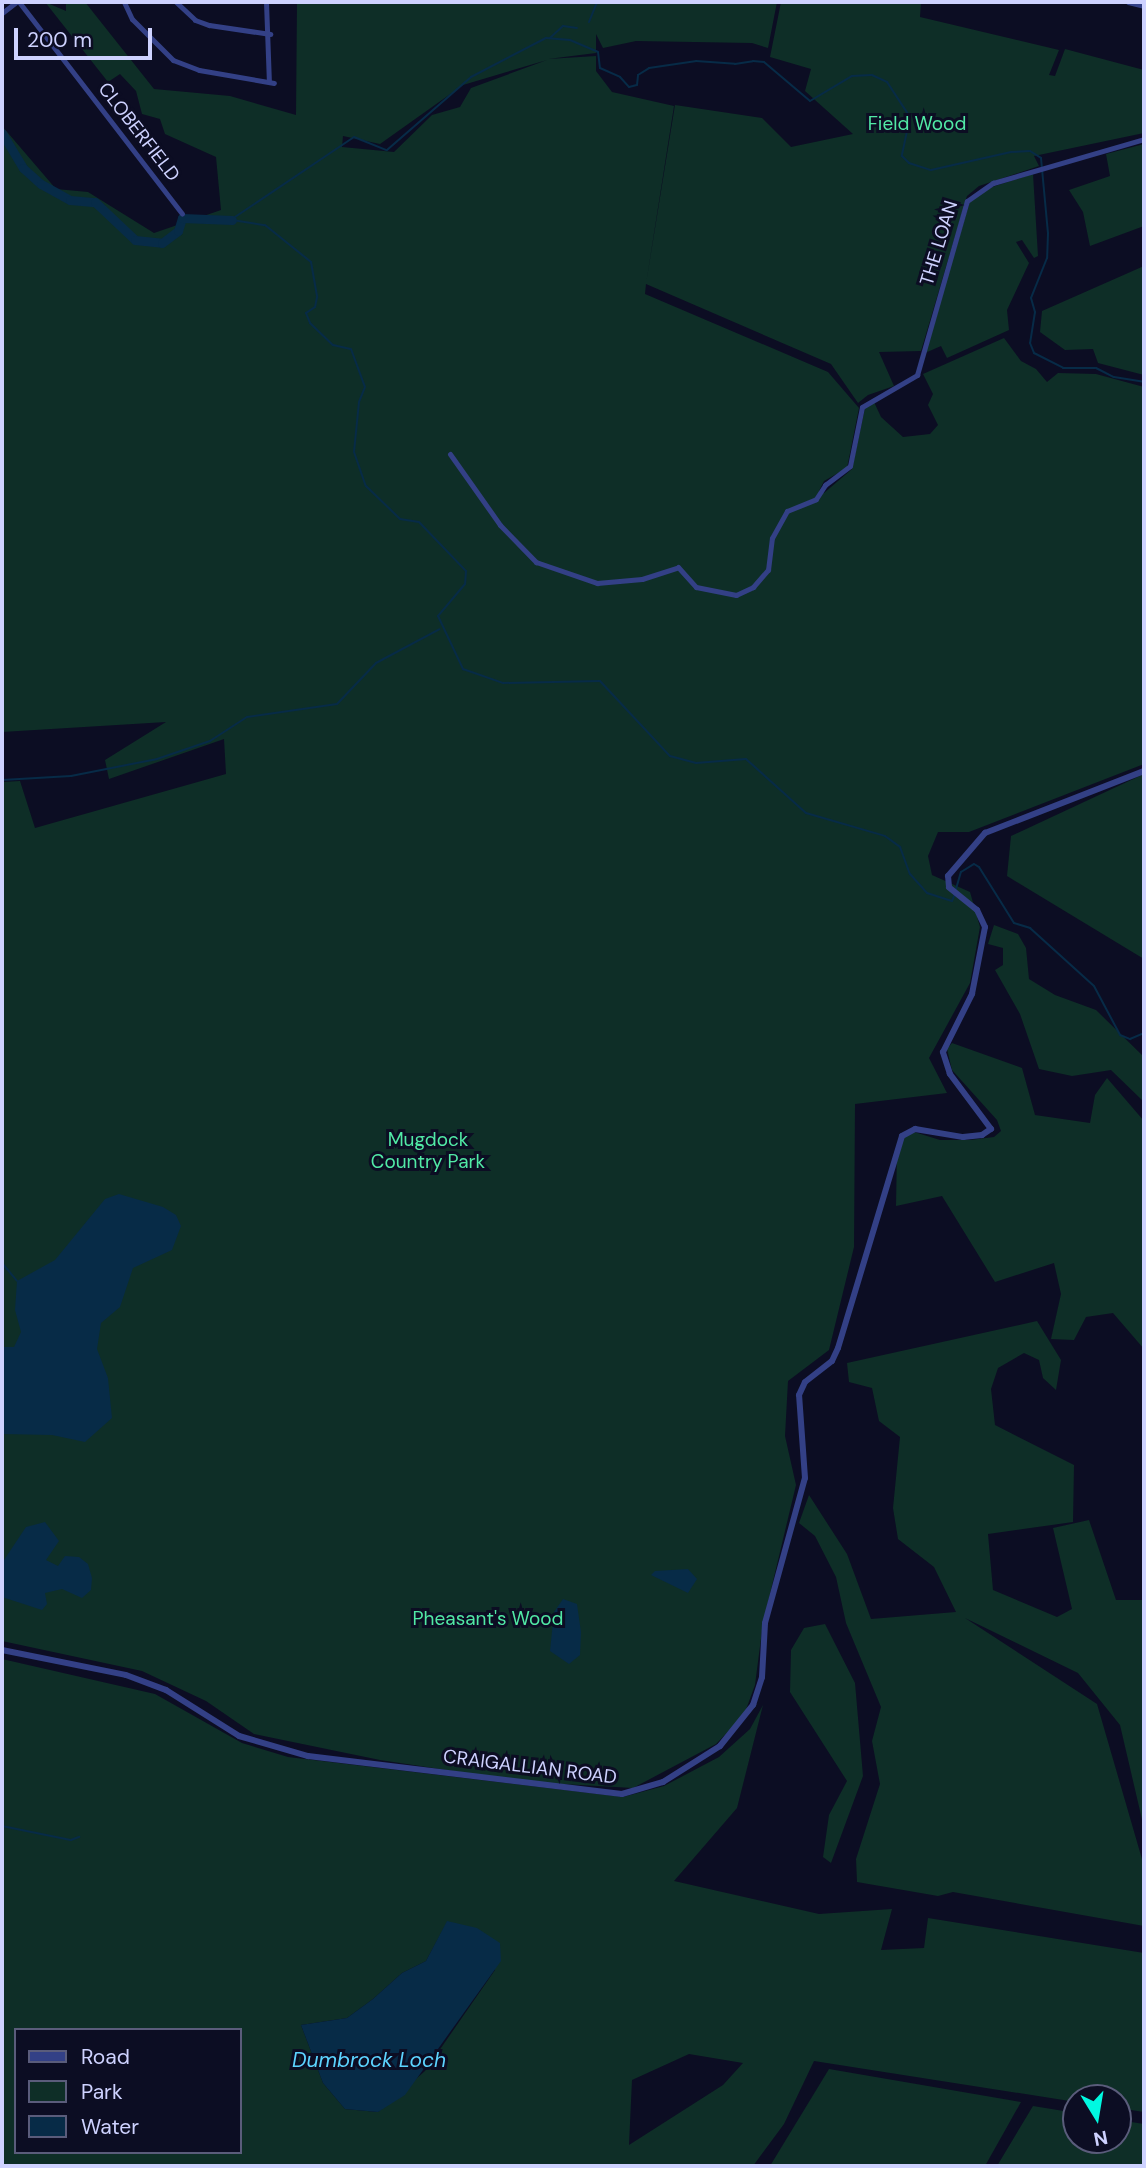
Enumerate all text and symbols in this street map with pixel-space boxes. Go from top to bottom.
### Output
scale bar [18,14,156,58]
text: 200 m [27,26,92,54]
street label: CLOBERFIELD [93,78,185,186]
park label: Field Wood [868,113,966,135]
street label: THE LOAN [915,198,963,288]
park label: Mugdock Country Park [371,1129,485,1173]
park label: Pheasant's Wood [413,1608,563,1630]
street label: CRAIGALLIAN ROAD [442,1745,618,1789]
legend [14,2028,242,2154]
text: Road [81,2043,130,2071]
water label: Dumbrock Loch [292,2047,446,2073]
text: Park [81,2078,122,2106]
north arrow [1062,2084,1132,2154]
text: Water [81,2113,139,2141]
text: N [1092,2125,1110,2152]

